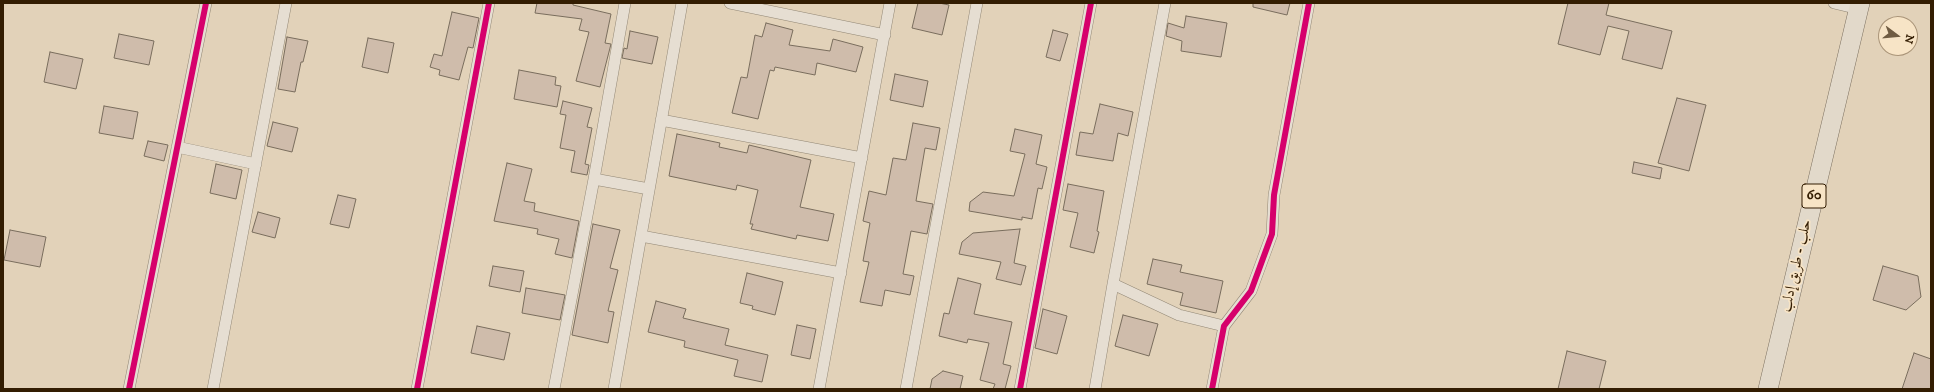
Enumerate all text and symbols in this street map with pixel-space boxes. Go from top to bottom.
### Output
north arrow [1878,16,1918,56]
text: N [1901,33,1917,45]
road number: 60 [1802,184,1826,208]
street label: حلب - طريق إدلب [1778,218,1816,314]

